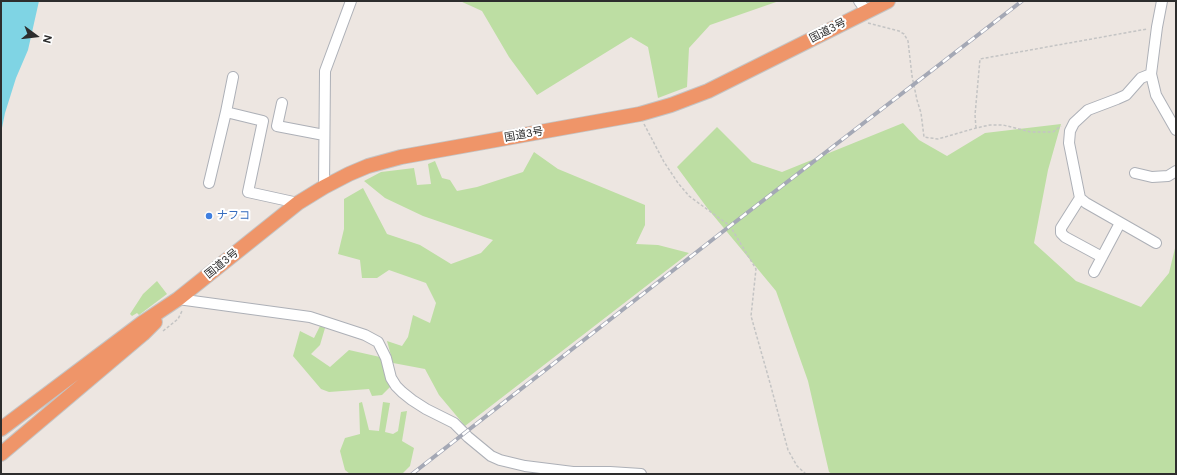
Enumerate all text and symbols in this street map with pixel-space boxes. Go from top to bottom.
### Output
north arrow [16,16,56,56]
street label: 国道3号 [807,16,849,46]
text: N [40,33,55,45]
street label: 国道3号 [503,125,545,145]
place label: ナフコ [217,209,250,223]
marker: ナフコ [204,211,214,221]
street label: 国道3号 [202,246,242,282]

